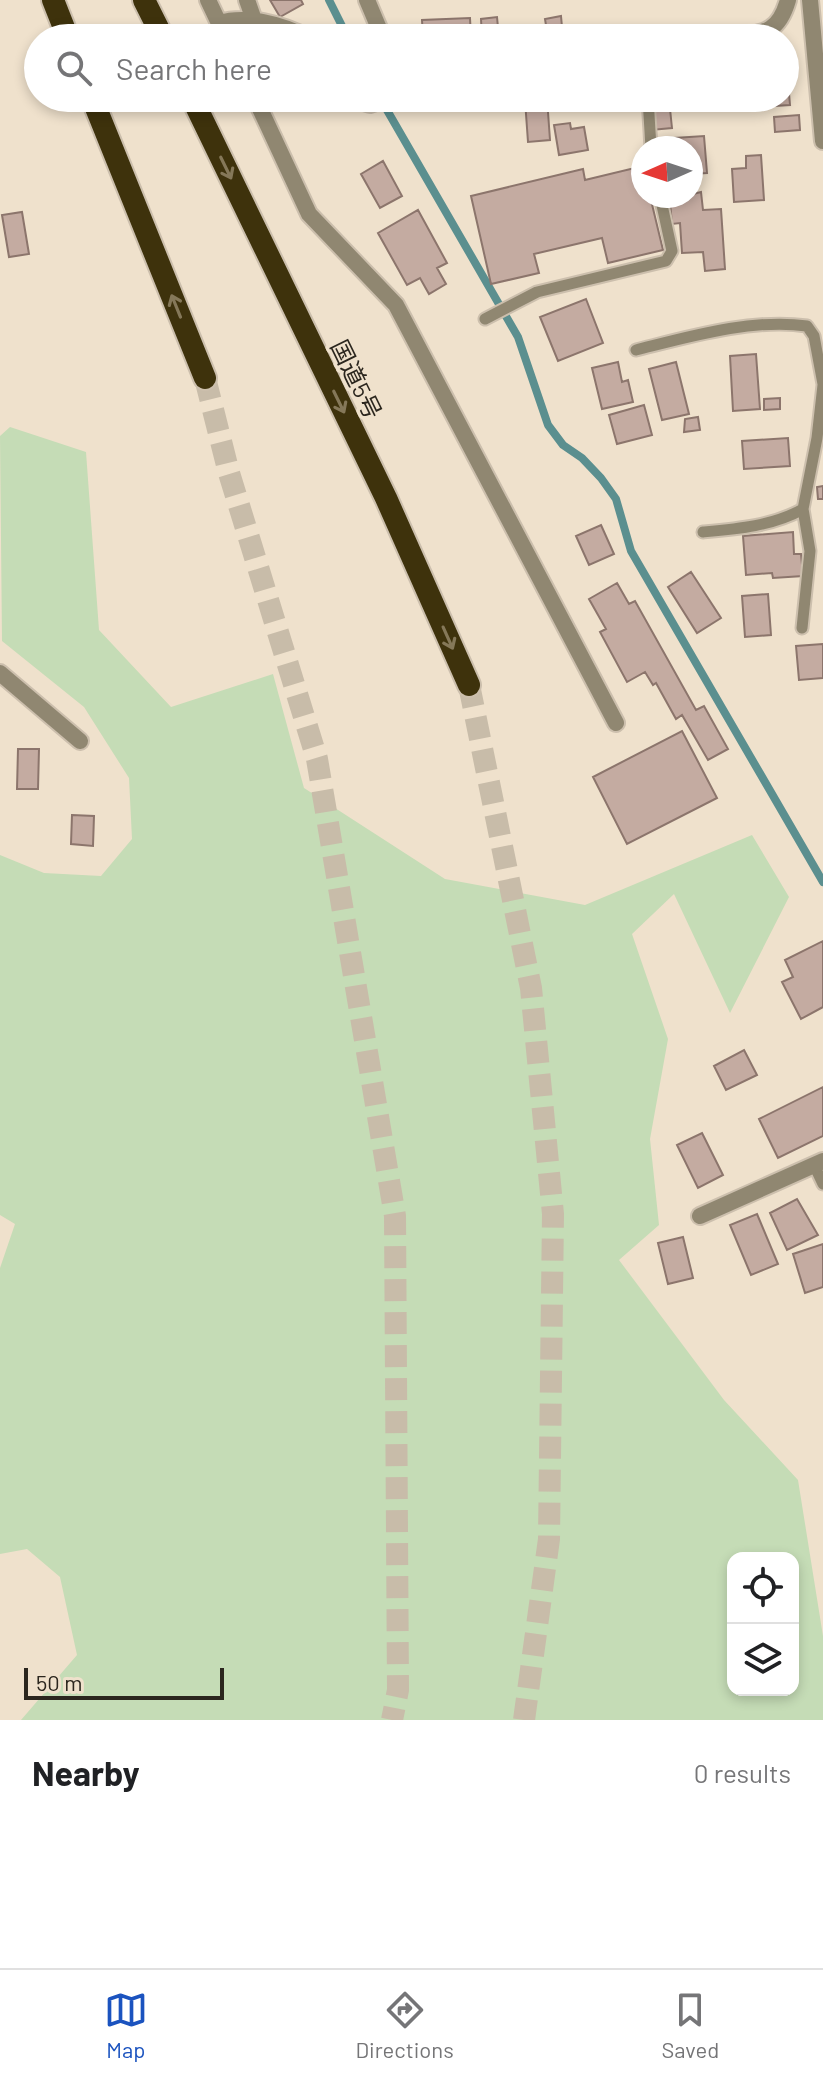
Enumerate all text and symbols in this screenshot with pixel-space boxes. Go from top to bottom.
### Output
search box [24,24,799,112]
icon: search [52,46,96,90]
text: Search here [116,50,272,86]
north arrow [631,136,703,208]
one-way arrow [219,156,234,180]
one-way arrow [168,294,182,319]
street label: 国道5号 [325,335,389,423]
one-way arrow [332,390,347,414]
one-way arrow [442,625,457,650]
map controls [727,1552,799,1696]
button: locate [727,1552,799,1624]
button: layers [727,1624,799,1696]
scale bar [24,1664,224,1700]
text: 50 m [36,1669,82,1695]
text: Nearby [32,1752,140,1793]
text: 0 results [694,1757,791,1788]
tab: Map [104,1988,148,2062]
tab: Directions [355,1988,454,2062]
tab: Saved [661,1988,719,2062]

